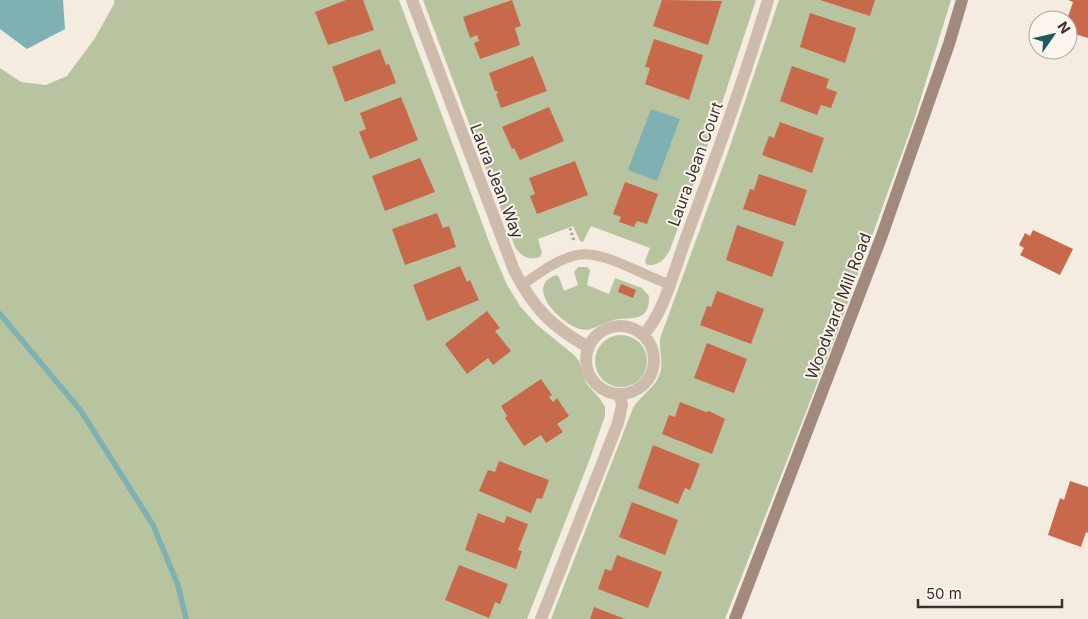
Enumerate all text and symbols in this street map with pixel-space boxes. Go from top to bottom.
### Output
north arrow [1028,10,1078,60]
text: N [1054,18,1074,37]
street label: Laura Jean Court [663,99,727,229]
street label: Laura Jean Way [466,121,528,241]
street label: Woodward Mill Road [801,230,875,382]
scale bar [918,576,1062,608]
text: 50 m [926,584,962,603]

